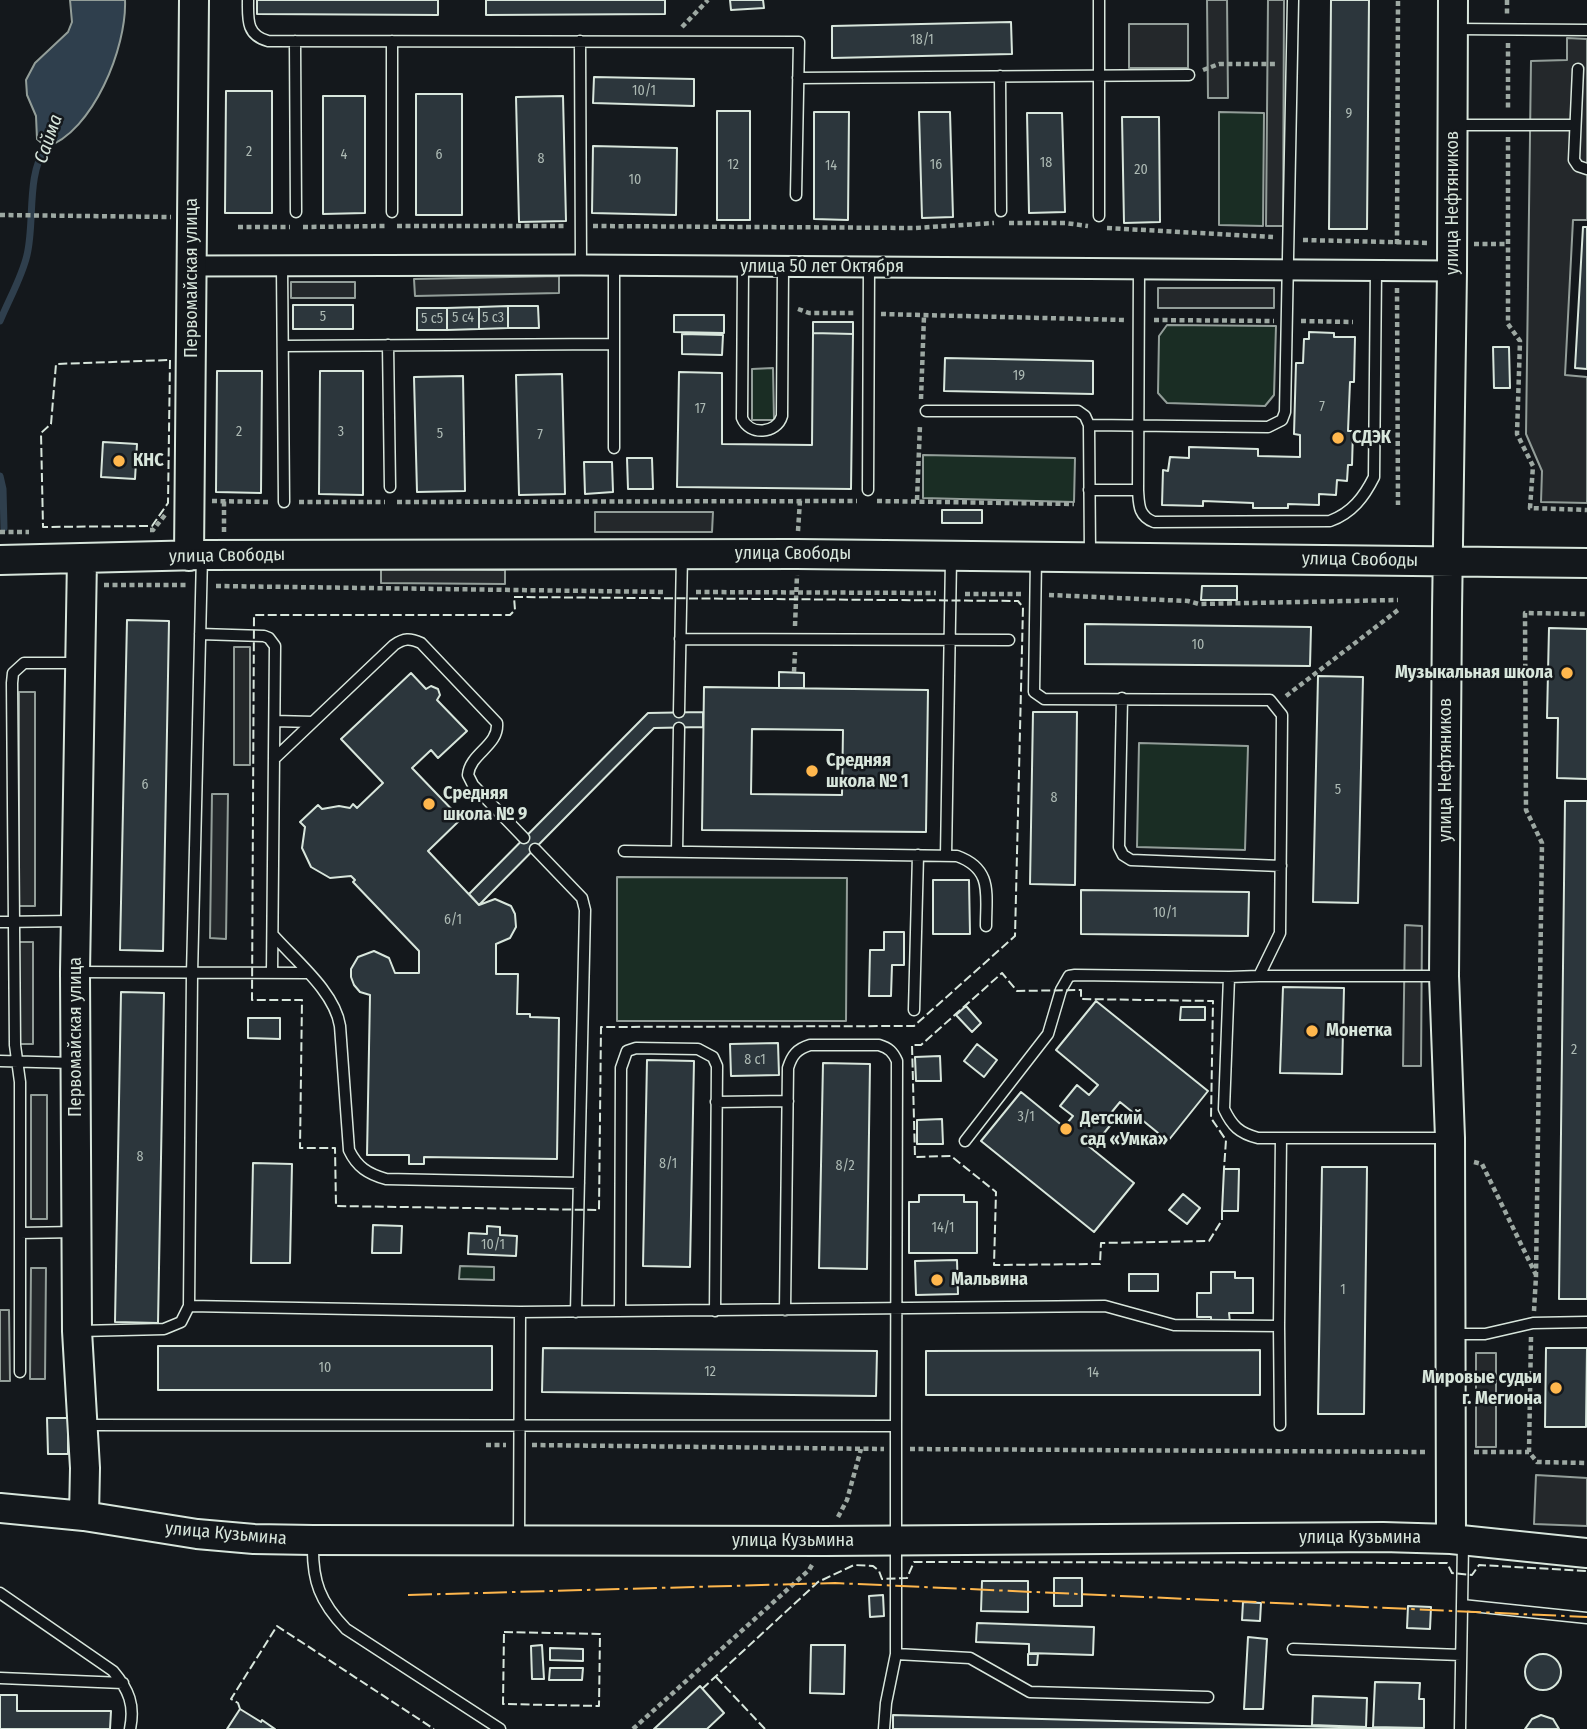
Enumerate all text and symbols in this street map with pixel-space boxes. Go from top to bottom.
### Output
house number: 18/1 [910,32,934,48]
house number: 10/1 [632,83,656,99]
house number: 9 [1346,106,1352,122]
water label: Сайма [30,112,68,166]
street label: улица Нефтяников [1442,131,1464,275]
house number: 2 [246,144,252,160]
house number: 4 [341,147,347,163]
house number: 6 [436,147,442,163]
house number: 8 [538,151,544,167]
house number: 18 [1040,155,1052,171]
house number: 12 [727,157,739,173]
house number: 16 [930,157,942,173]
house number: 14 [825,158,837,174]
house number: 20 [1134,162,1148,178]
house number: 10 [629,172,641,188]
street label: Первомайская улица [181,198,203,358]
street label: улица 50 лет Октября [740,256,904,278]
house number: 5 [320,309,326,325]
house number: 5 с4 [452,310,474,326]
house number: 5 с3 [482,310,504,326]
house number: 5 с5 [421,311,443,327]
house number: 19 [1013,368,1025,384]
house number: 7 [1319,399,1325,415]
house number: 17 [694,401,706,417]
house number: 2 [236,424,242,440]
house number: 3 [338,424,344,440]
house number: 5 [437,426,443,442]
house number: 7 [537,427,543,443]
place label: СДЭК [1352,427,1391,449]
marker: СДЭК [1330,430,1346,446]
place label: КНС [133,450,164,472]
marker: КНС [111,453,127,469]
street label: улица Свободы [735,543,851,565]
street label: улица Свободы [169,544,285,568]
street label: улица Свободы [1302,548,1418,572]
house number: 10 [1192,637,1204,653]
place label: Музыкальная школа [1395,662,1553,684]
marker: Музыкальная школа [1559,665,1575,681]
street label: улица Нефтяников [1435,698,1457,842]
place label: Средняя школа № 1 [826,750,909,792]
marker: Средняя школа № 1 [804,763,820,779]
house number: 6 [142,777,148,793]
house number: 5 [1335,782,1341,798]
place label: Средняя школа № 9 [443,783,527,826]
house number: 8 [1051,790,1057,806]
marker: Средняя школа № 9 [421,796,437,812]
house number: 10/1 [1153,905,1177,921]
house number: 6/1 [444,912,462,928]
street label: Первомайская улица [65,957,87,1117]
place label: Монетка [1326,1020,1392,1042]
marker: Монетка [1304,1023,1320,1039]
house number: 2 [1571,1042,1577,1058]
house number: 8 с1 [744,1052,766,1068]
place label: Детский сад «Умка» [1080,1108,1168,1150]
house number: 3/1 [1017,1109,1035,1125]
marker: Детский сад «Умка» [1058,1121,1074,1137]
house number: 8 [137,1149,143,1165]
house number: 8/1 [659,1156,677,1172]
house number: 8/2 [835,1158,855,1174]
house number: 14/1 [931,1220,955,1236]
house number: 10/1 [481,1237,505,1253]
place label: Мальвина [951,1269,1028,1291]
marker: Мальвина [929,1272,945,1288]
house number: 1 [1340,1282,1346,1298]
house number: 10 [319,1360,331,1376]
house number: 12 [704,1364,716,1380]
house number: 14 [1087,1365,1099,1381]
place label: Мировые судьи г. Мегиона [1422,1367,1542,1410]
marker: Мировые судьи г. Мегиона [1548,1380,1564,1396]
street label: улица Кузьмина [164,1518,288,1550]
street label: улица Кузьмина [1299,1527,1421,1549]
street label: улица Кузьмина [732,1530,854,1552]

